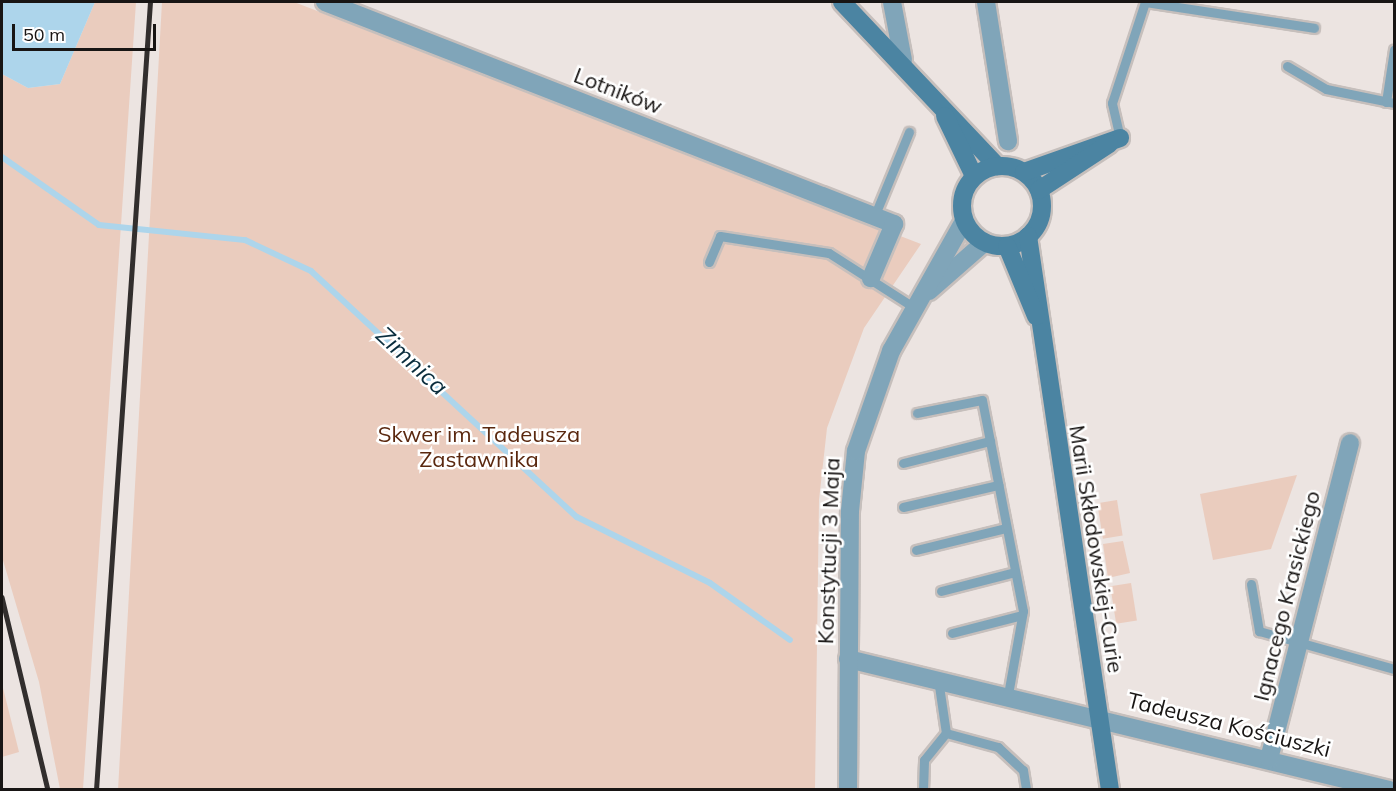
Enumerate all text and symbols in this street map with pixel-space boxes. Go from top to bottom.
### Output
scale bar [15,12,159,50]
text: 50 m [23,23,65,46]
street label: Lotników [570,62,666,120]
water label: Zimnica [370,321,454,401]
park label: Skwer im. Tadeusza Zastawnika [378,421,580,472]
street label: Marii Skłodowskiej-Curie [1063,423,1129,675]
street label: Konstytucji 3 Maja [813,457,845,645]
street label: Ignacego Krasickiego [1248,488,1326,704]
street label: Tadeusza Kościuszki [1125,687,1333,763]

